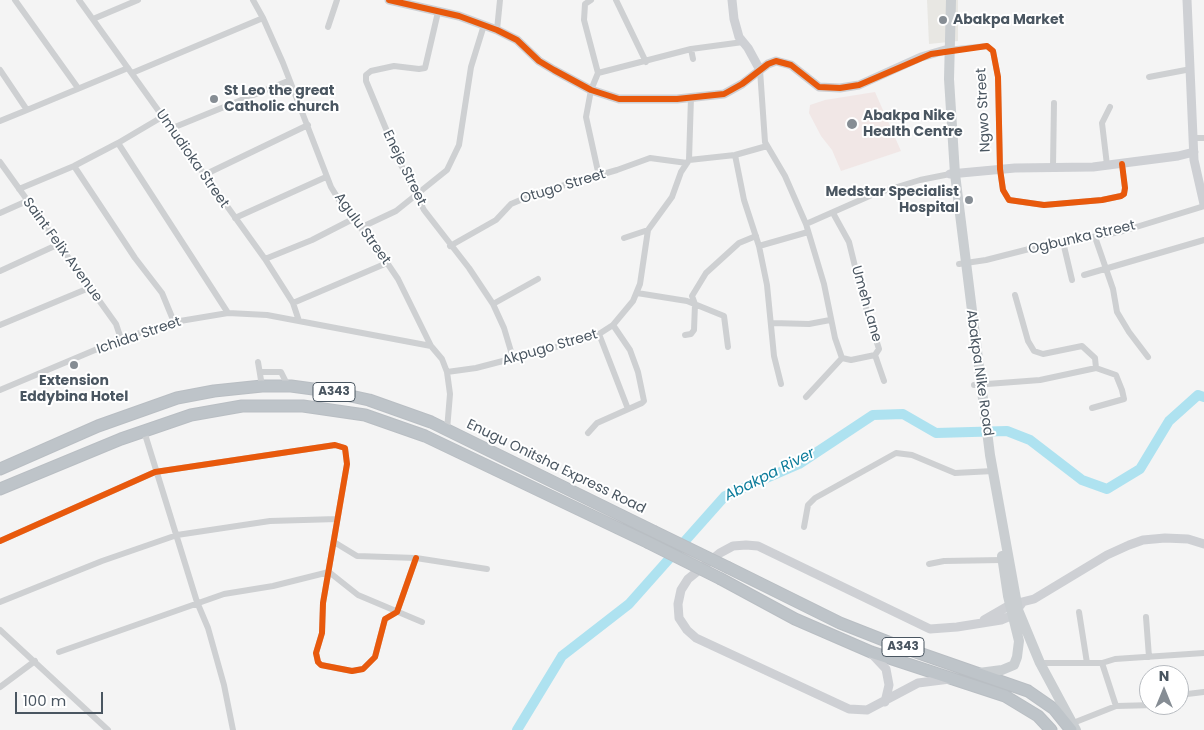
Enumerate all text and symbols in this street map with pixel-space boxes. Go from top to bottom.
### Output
place label: Abakpa Market [953,12,1064,28]
marker: Abakpa Market [937,14,949,26]
street label: Ngwo Street [973,67,995,153]
place label: St Leo the great Catholic church [224,83,339,115]
marker: St Leo the great Catholic church [208,93,220,105]
street label: Umudioka Street [152,107,232,211]
place label: Abakpa Nike Health Centre [863,108,963,140]
marker: Abakpa Nike Health Centre [845,117,859,131]
street label: Eneje Street [379,128,429,208]
street label: Otugo Street [518,166,608,208]
place label: Medstar Specialist Hospital [825,184,959,216]
street label: Agulu Street [330,190,394,268]
marker: Medstar Specialist Hospital [963,194,975,206]
street label: Saint Felix Avenue [19,195,105,305]
street label: Ogbunka Street [1027,218,1137,258]
street label: Umeh Lane [847,264,885,344]
street label: Abakpa Nike Road [962,309,996,437]
street label: Ichida Street [95,314,183,358]
street label: Akpugo Street [500,326,600,370]
marker: Extension Eddybina Hotel [68,359,80,371]
place label: Extension Eddybina Hotel [20,373,128,406]
road number: A343 [313,382,355,402]
street label: Enugu Onitsha Express Road [464,416,648,518]
water label: Abakpa River [722,445,818,505]
road number: A343 [882,638,924,656]
north arrow [1139,665,1189,715]
text: N [1159,666,1169,686]
scale bar [18,682,105,714]
text: 100 m [23,690,66,711]

